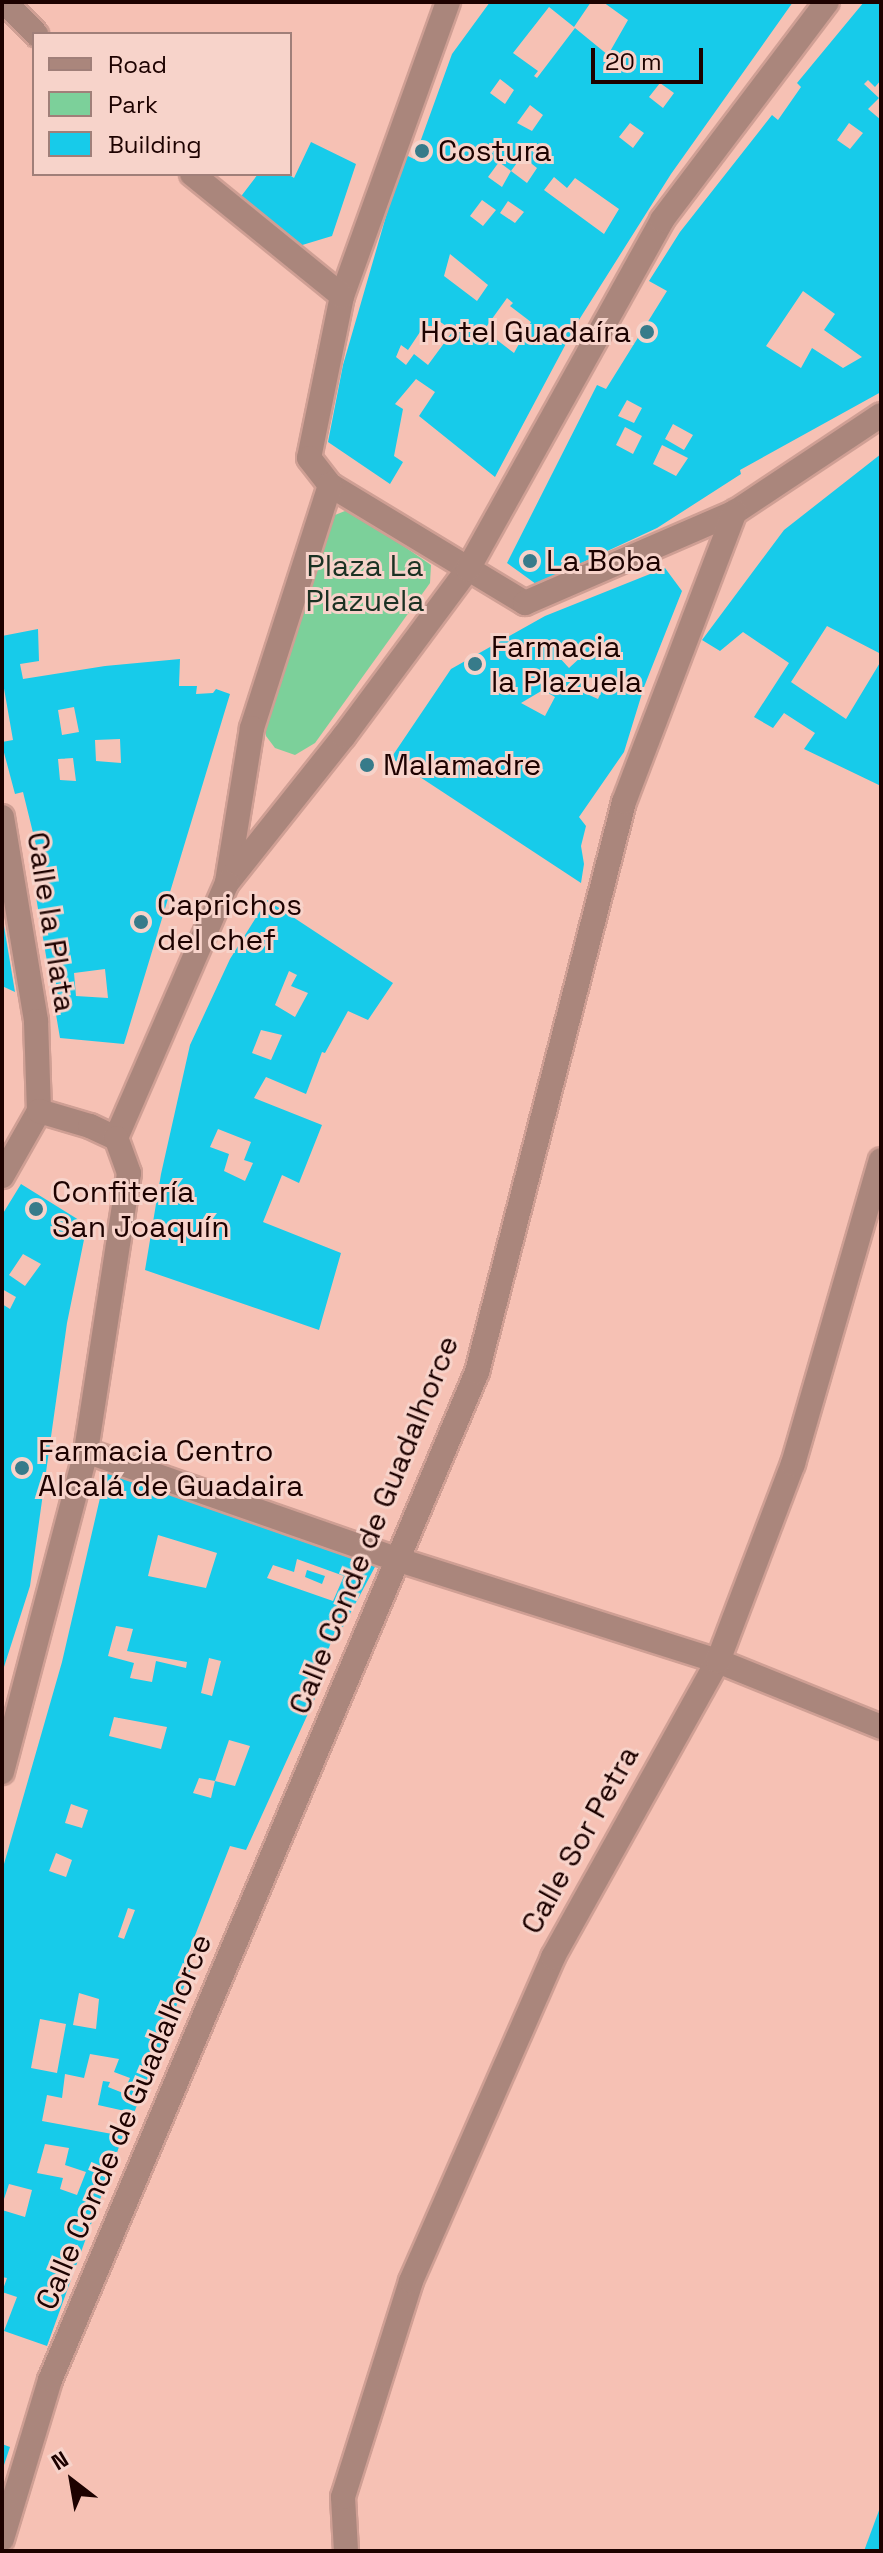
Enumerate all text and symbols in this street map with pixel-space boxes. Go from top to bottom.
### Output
legend [32,32,292,176]
scale bar [595,32,707,82]
text: 20 m [605,46,662,77]
text: Road [108,49,167,80]
text: Park [108,89,158,120]
text: Building [108,129,202,160]
place label: Costura [438,133,551,169]
marker: Costura [413,142,431,160]
place label: Hotel Guadaíra [420,314,631,350]
marker: Hotel Guadaíra [638,323,656,341]
place label: La Boba [546,543,662,579]
park label: Plaza La Plazuela [306,548,424,618]
marker: La Boba [521,552,539,570]
place label: Farmacia la Plazuela [491,629,642,700]
marker: Farmacia la Plazuela [466,655,484,673]
place label: Malamadre [383,747,541,783]
marker: Malamadre [358,756,376,774]
street label: Calle la Plata [19,829,83,1015]
place label: Caprichos del chef [157,887,302,958]
marker: Caprichos del chef [132,913,150,931]
place label: Confitería San Joaquín [52,1174,230,1244]
marker: Confitería San Joaquín [27,1200,45,1218]
street label: Calle Conde de Guadalhorce [281,1331,467,1719]
place label: Farmacia Centro Alcalá de Guadaira [38,1433,304,1504]
marker: Farmacia Centro Alcalá de Guadaira [13,1459,31,1477]
street label: Calle Sor Petra [514,1740,646,1940]
street label: Calle Conde de Guadalhorce [28,1929,220,2315]
north arrow [32,2441,112,2521]
text: N [46,2445,73,2476]

